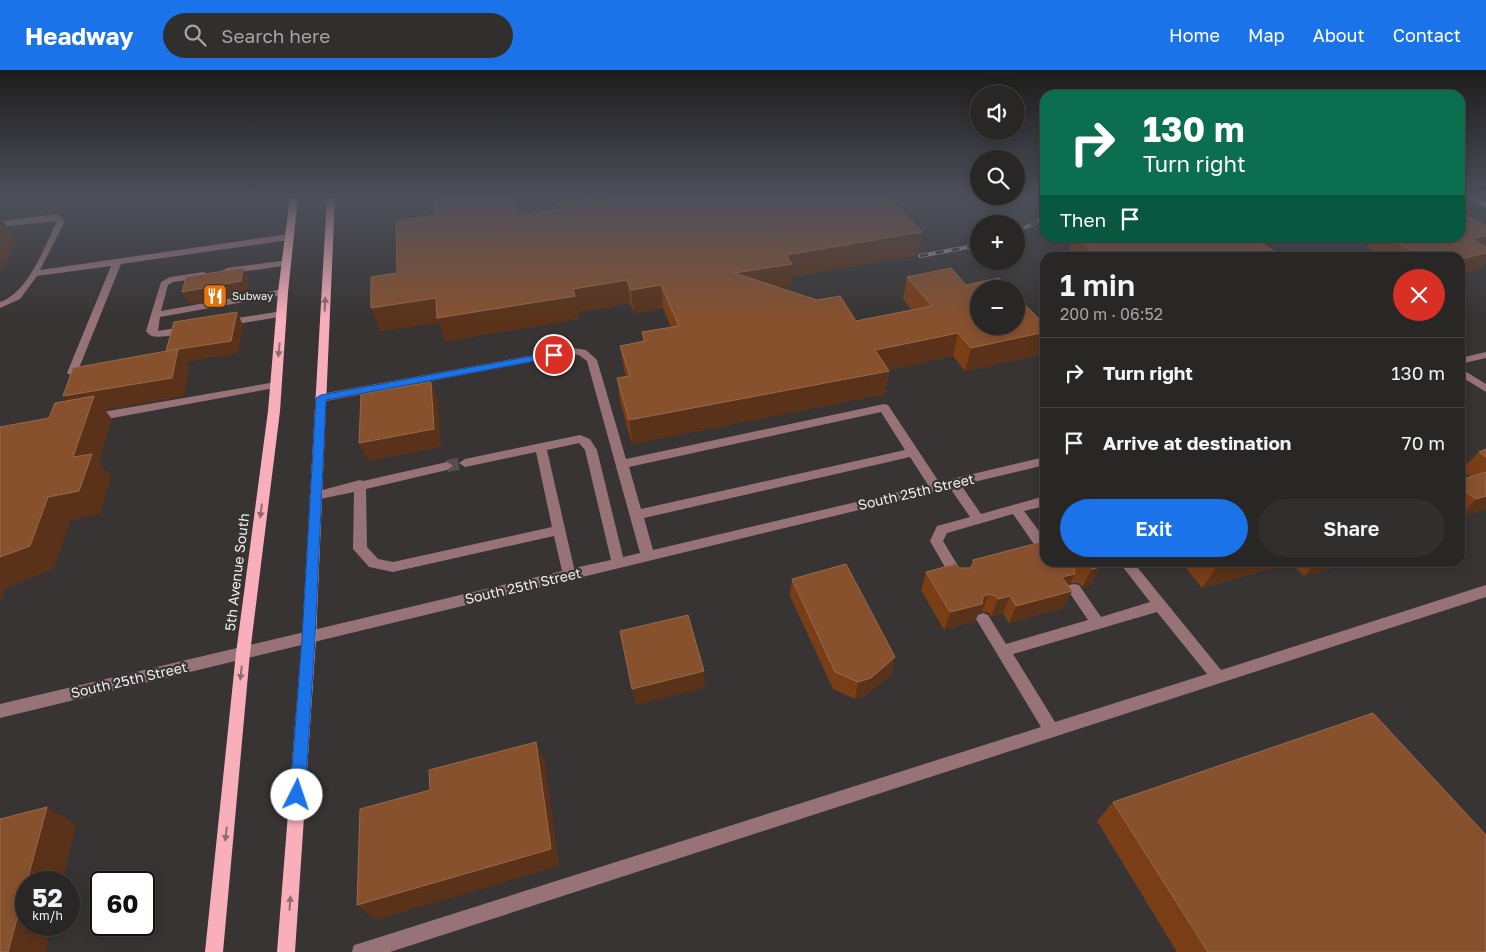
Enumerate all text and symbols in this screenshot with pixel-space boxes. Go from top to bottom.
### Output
search box [163,13,513,58]
text: Headway [25,21,133,50]
icon: search [181,21,209,49]
text: Search here [221,24,330,47]
text: Home [1169,24,1220,46]
text: Map [1248,24,1285,46]
text: About [1313,24,1365,46]
text: Contact [1393,24,1461,46]
map controls [970,85,1025,335]
button: sound [970,85,1025,140]
text: 130 m [1143,108,1245,150]
icon: right [1060,110,1125,175]
button: search [970,150,1025,205]
text: Turn right [1143,150,1246,177]
icon: arrive [1116,205,1144,233]
text: Then [1060,208,1106,231]
button: + [970,215,1025,270]
text: 1 min [1060,267,1135,303]
button: close [1393,269,1445,321]
button: − [970,280,1025,335]
restaurant icon: Subway [202,283,228,309]
place label: Subway [232,289,273,302]
one-way arrow [322,296,330,312]
text: 200 m · 06:52 [1060,304,1163,324]
pin [533,334,575,376]
icon: arrive [540,341,568,369]
one-way arrow [275,342,283,358]
icon: right [1060,359,1088,387]
text: Turn right [1103,361,1193,384]
text: 130 m [1391,361,1445,384]
icon: arrive [1060,429,1088,457]
text: Arrive at destination [1103,431,1291,454]
text: 70 m [1402,431,1445,454]
street label: South 25th Street [856,470,976,513]
button: Exit [1060,499,1248,557]
button: Share [1258,499,1445,557]
one-way arrow [256,504,264,520]
street label: 5th Avenue South [221,512,252,632]
street label: South 25th Street [463,564,583,607]
street label: South 25th Street [69,658,189,701]
one-way arrow [237,665,245,681]
position arrow [270,768,322,820]
one-way arrow [222,827,230,843]
speed limit sign: 60 [90,871,155,936]
text: 52 [32,882,63,913]
one-way arrow [286,895,294,911]
text: km/h [32,908,63,923]

